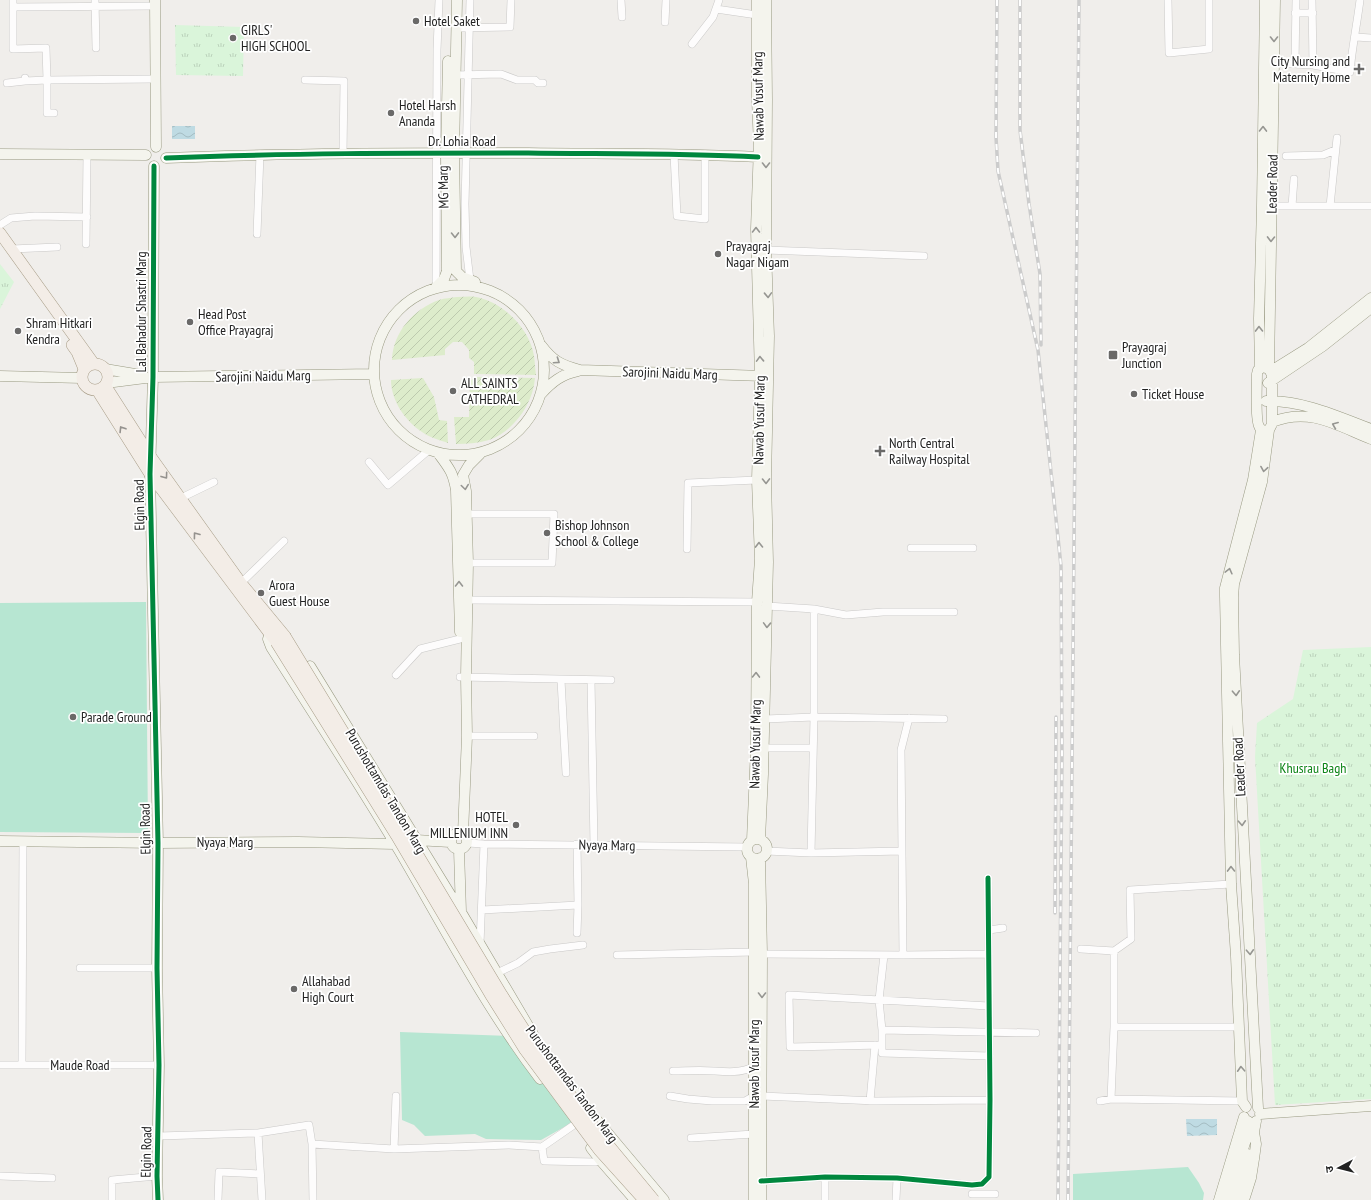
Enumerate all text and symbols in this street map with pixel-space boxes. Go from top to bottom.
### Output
place label: Hotel Saket [424,12,480,30]
marker: Hotel Saket [411,16,421,26]
place label: GIRLS' HIGH SCHOOL [241,21,310,55]
marker: GIRLS' HIGH SCHOOL [228,33,238,43]
one-way arrow [1270,36,1278,42]
street label: Nawab Yusuf Marg [748,51,768,141]
place label: City Nursing and Maternity Home [1271,52,1350,86]
marker: City Nursing and Maternity Home [1353,63,1365,75]
place label: Hotel Harsh Ananda [399,96,456,130]
marker: Hotel Harsh Ananda [386,108,396,118]
one-way arrow [1259,126,1267,132]
street label: Dr. Lohia Road [428,132,496,150]
street label: Leader Road [1262,154,1282,214]
one-way arrow [762,162,770,168]
street label: MG Marg [434,165,452,209]
one-way arrow [752,227,760,233]
one-way arrow [451,232,459,238]
one-way arrow [1267,236,1275,242]
place label: Prayagraj Nagar Nigam [726,237,789,271]
marker: Prayagraj Nagar Nigam [713,249,723,259]
street label: Lal Bahadur Shastri Marg [132,252,150,372]
one-way arrow [764,292,772,298]
place label: Head Post Office Prayagraj [198,305,274,339]
place label: Shram Hitkari Kendra [26,314,92,348]
marker: Head Post Office Prayagraj [185,317,195,327]
marker: Shram Hitkari Kendra [13,326,23,336]
one-way arrow [1255,326,1263,332]
place label: Prayagraj Junction [1121,338,1167,372]
marker: Prayagraj Junction [1107,349,1119,361]
one-way arrow [553,356,560,364]
one-way arrow [756,356,764,362]
street label: Sarojini Naidu Marg [622,362,718,384]
street label: Sarojini Naidu Marg [215,366,311,386]
place label: ALL SAINTS CATHEDRAL [461,374,519,408]
street label: Nawab Yusuf Marg [749,375,769,465]
place label: Ticket House [1142,385,1205,403]
marker: ALL SAINTS CATHEDRAL [448,386,458,396]
marker: Ticket House [1129,389,1139,399]
one-way arrow [1331,421,1338,429]
one-way arrow [119,426,126,433]
place label: North Central Railway Hospital [889,434,970,468]
marker: North Central Railway Hospital [874,445,886,457]
one-way arrow [1260,466,1269,472]
one-way arrow [160,472,167,479]
one-way arrow [762,478,770,484]
street label: Elgin Road [130,479,148,531]
one-way arrow [460,484,469,490]
place label: Bishop Johnson School & College [555,516,639,550]
marker: Bishop Johnson School & College [542,528,552,538]
one-way arrow [193,532,201,539]
one-way arrow [755,542,764,548]
one-way arrow [1225,568,1233,575]
place label: Arora Guest House [269,576,330,610]
one-way arrow [455,581,463,587]
marker: Arora Guest House [256,588,266,598]
one-way arrow [762,622,771,628]
one-way arrow [752,672,760,678]
one-way arrow [1231,690,1240,696]
street label: Nawab Yusuf Marg [745,699,765,789]
place label: Parade Ground [81,708,152,726]
marker: Parade Ground [68,712,78,722]
street label: Purushottamdas Tandon Marg [342,725,430,857]
street label: Leader Road [1228,737,1250,797]
park label: Khusrau Bagh [1280,759,1346,777]
street label: Elgin Road [136,803,154,855]
place label: HOTEL MILLENIUM INN [430,808,508,842]
marker: HOTEL MILLENIUM INN [511,820,521,830]
one-way arrow [1238,820,1247,826]
street label: Nyaya Marg [197,833,253,851]
street label: Nyaya Marg [579,836,635,854]
one-way arrow [1227,866,1235,872]
one-way arrow [1246,949,1254,955]
place label: Allahabad High Court [302,972,354,1006]
marker: Allahabad High Court [289,984,299,994]
one-way arrow [758,992,766,998]
street label: Nawab Yusuf Marg [745,1019,763,1109]
street label: Purushottamdas Tandon Marg [522,1022,622,1146]
street label: Maude Road [50,1056,110,1074]
one-way arrow [1236,1066,1245,1072]
street label: Elgin Road [137,1126,155,1178]
north arrow [1319,1148,1359,1188]
text: उ [1322,1165,1336,1173]

